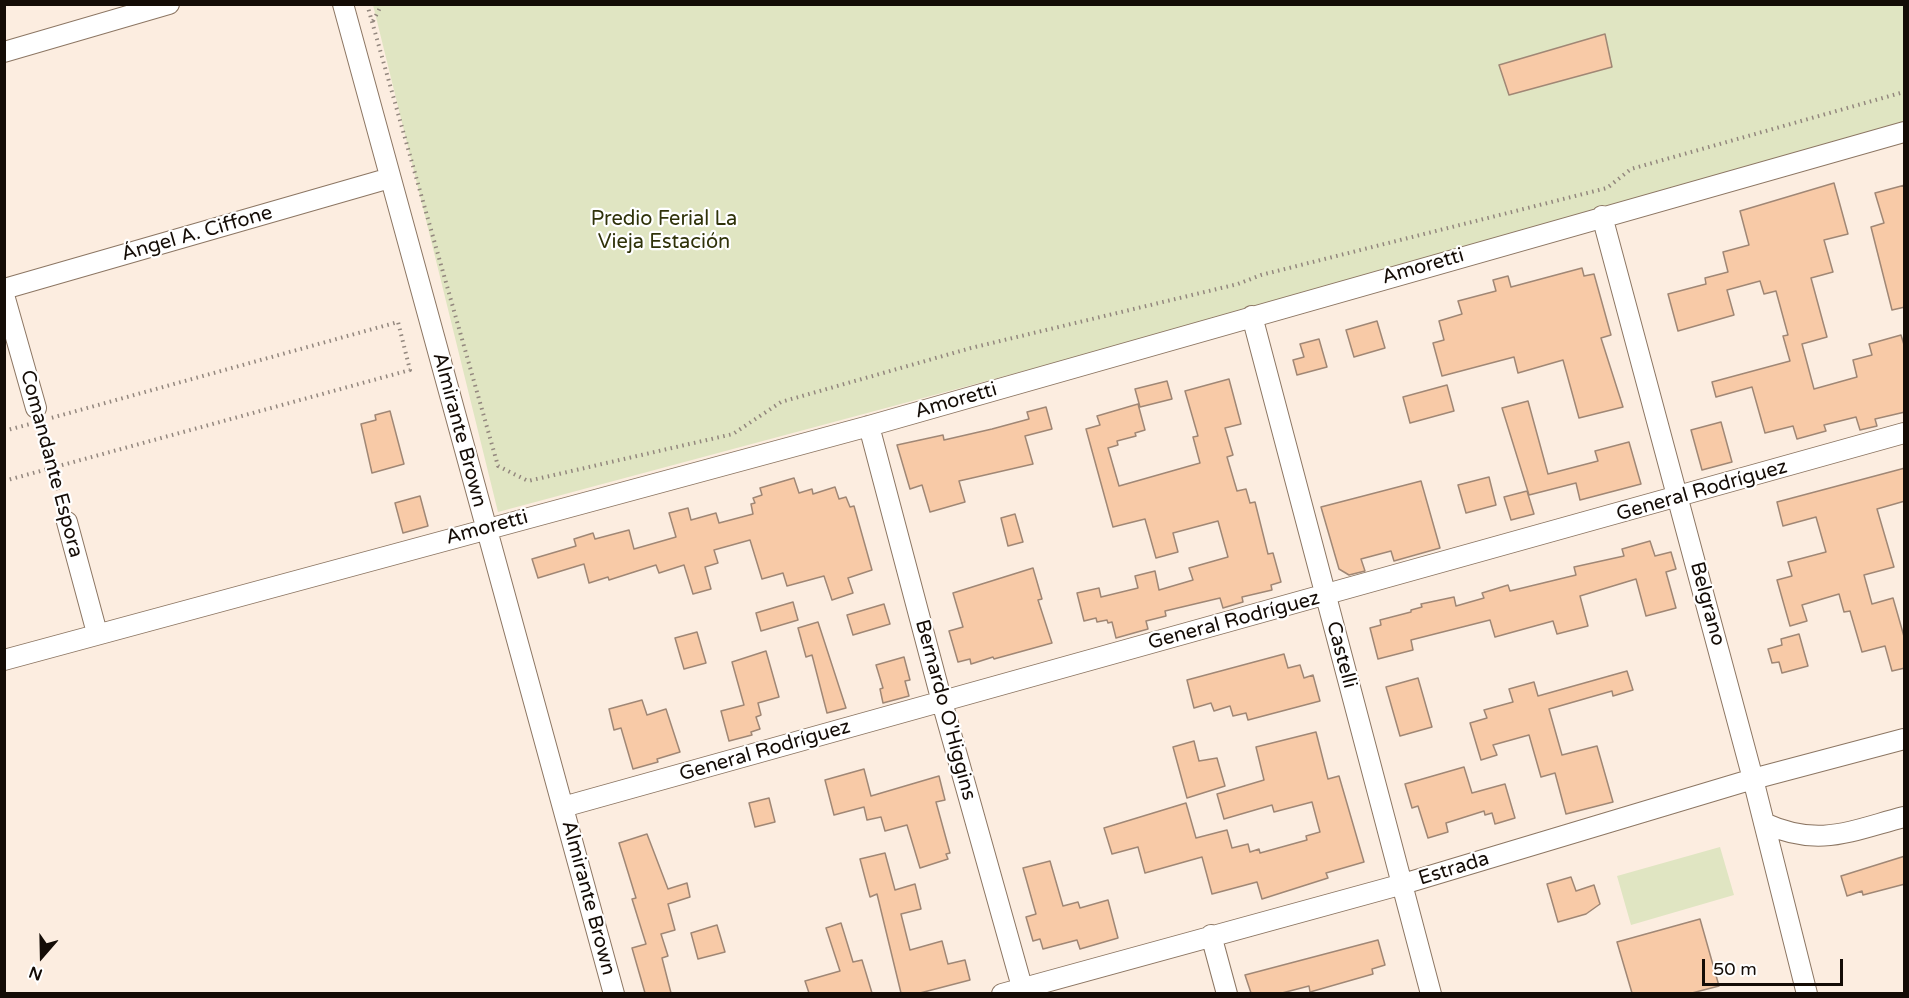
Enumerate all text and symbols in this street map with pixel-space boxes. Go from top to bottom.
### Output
street label: Ángel A. Ciffone [119,201,275,267]
park label: Predio Ferial La Vieja Estación [591,208,737,255]
street label: Amoretti [1379,244,1467,290]
street label: Almirante Brown [427,350,491,510]
street label: Comandante Espora [14,368,88,560]
street label: Amoretti [912,378,1000,424]
street label: General Rodríguez [1614,455,1790,527]
street label: Amoretti [443,506,531,550]
street label: Belgrano [1684,559,1730,649]
street label: General Rodríguez [1146,587,1322,655]
street label: Bernardo O'Higgins [909,617,981,803]
street label: Castelli [1321,619,1361,691]
street label: General Rodríguez [677,715,853,787]
street label: Almirante Brown [556,818,620,978]
street label: Estrada [1416,847,1492,891]
north arrow [12,926,72,986]
scale bar [1705,947,1846,985]
text: 50 m [1713,958,1757,980]
text: N [26,961,45,985]

